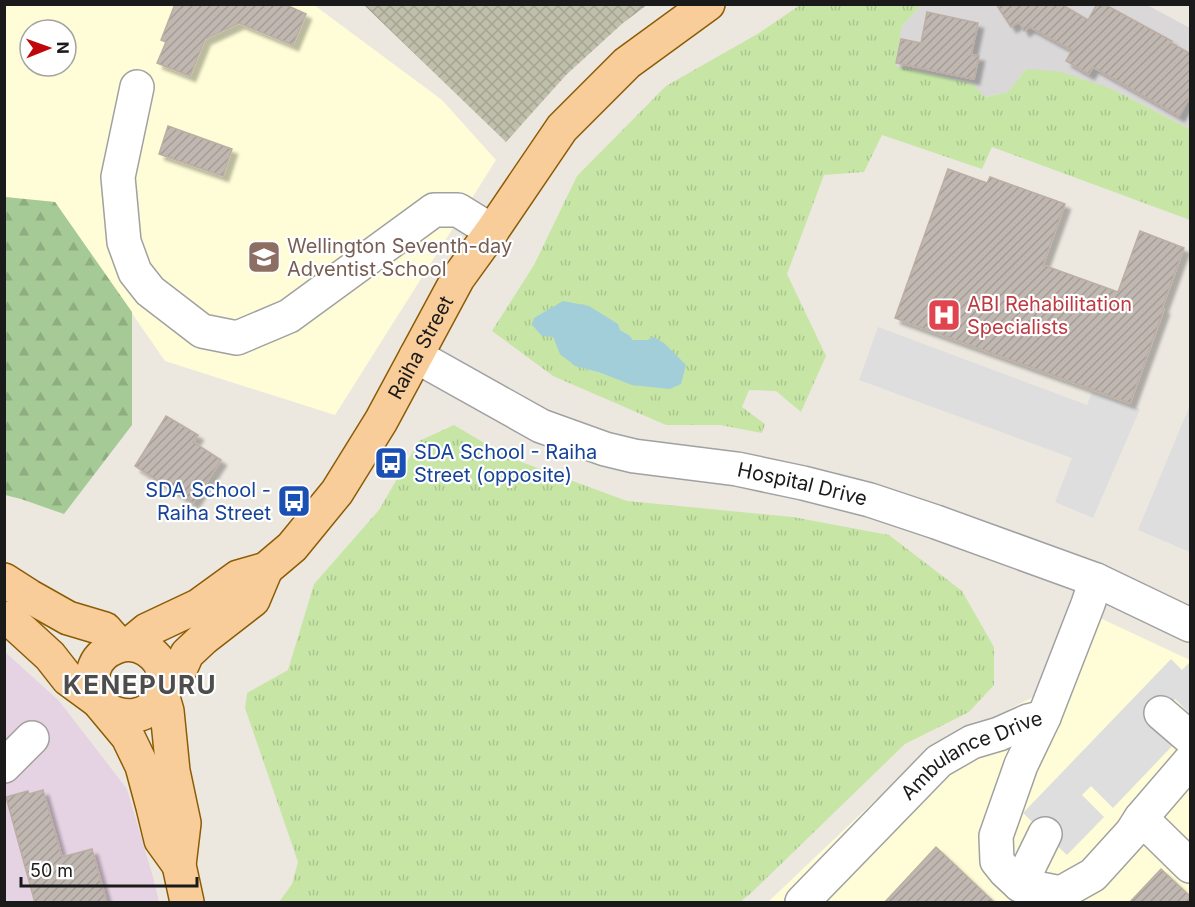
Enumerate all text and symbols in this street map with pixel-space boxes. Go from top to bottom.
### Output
north arrow [18,18,78,78]
text: N [53,41,73,54]
place label: Wellington Seventh-day Adventist School [287,234,512,281]
school or university icon: Wellington Seventh-day Adventist School [246,239,282,275]
street label: Raiha Street [383,291,458,403]
place label: ABI Rehabilitation Specialists [967,292,1132,339]
hospital icon: ABI Rehabilitation Specialists [926,297,962,333]
place label: SDA School - Raiha Street (opposite) [414,440,597,487]
bus stop icon: SDA School - Raiha Street (opposite) [373,445,409,481]
street label: Hospital Drive [735,457,870,511]
place label: SDA School - Raiha Street [145,478,271,525]
bus stop icon: SDA School - Raiha Street [276,483,312,519]
district label: KENEPURU [63,669,217,700]
street label: Ambulance Drive [896,706,1045,805]
scale bar [21,850,196,888]
text: 50 m [30,860,73,881]

